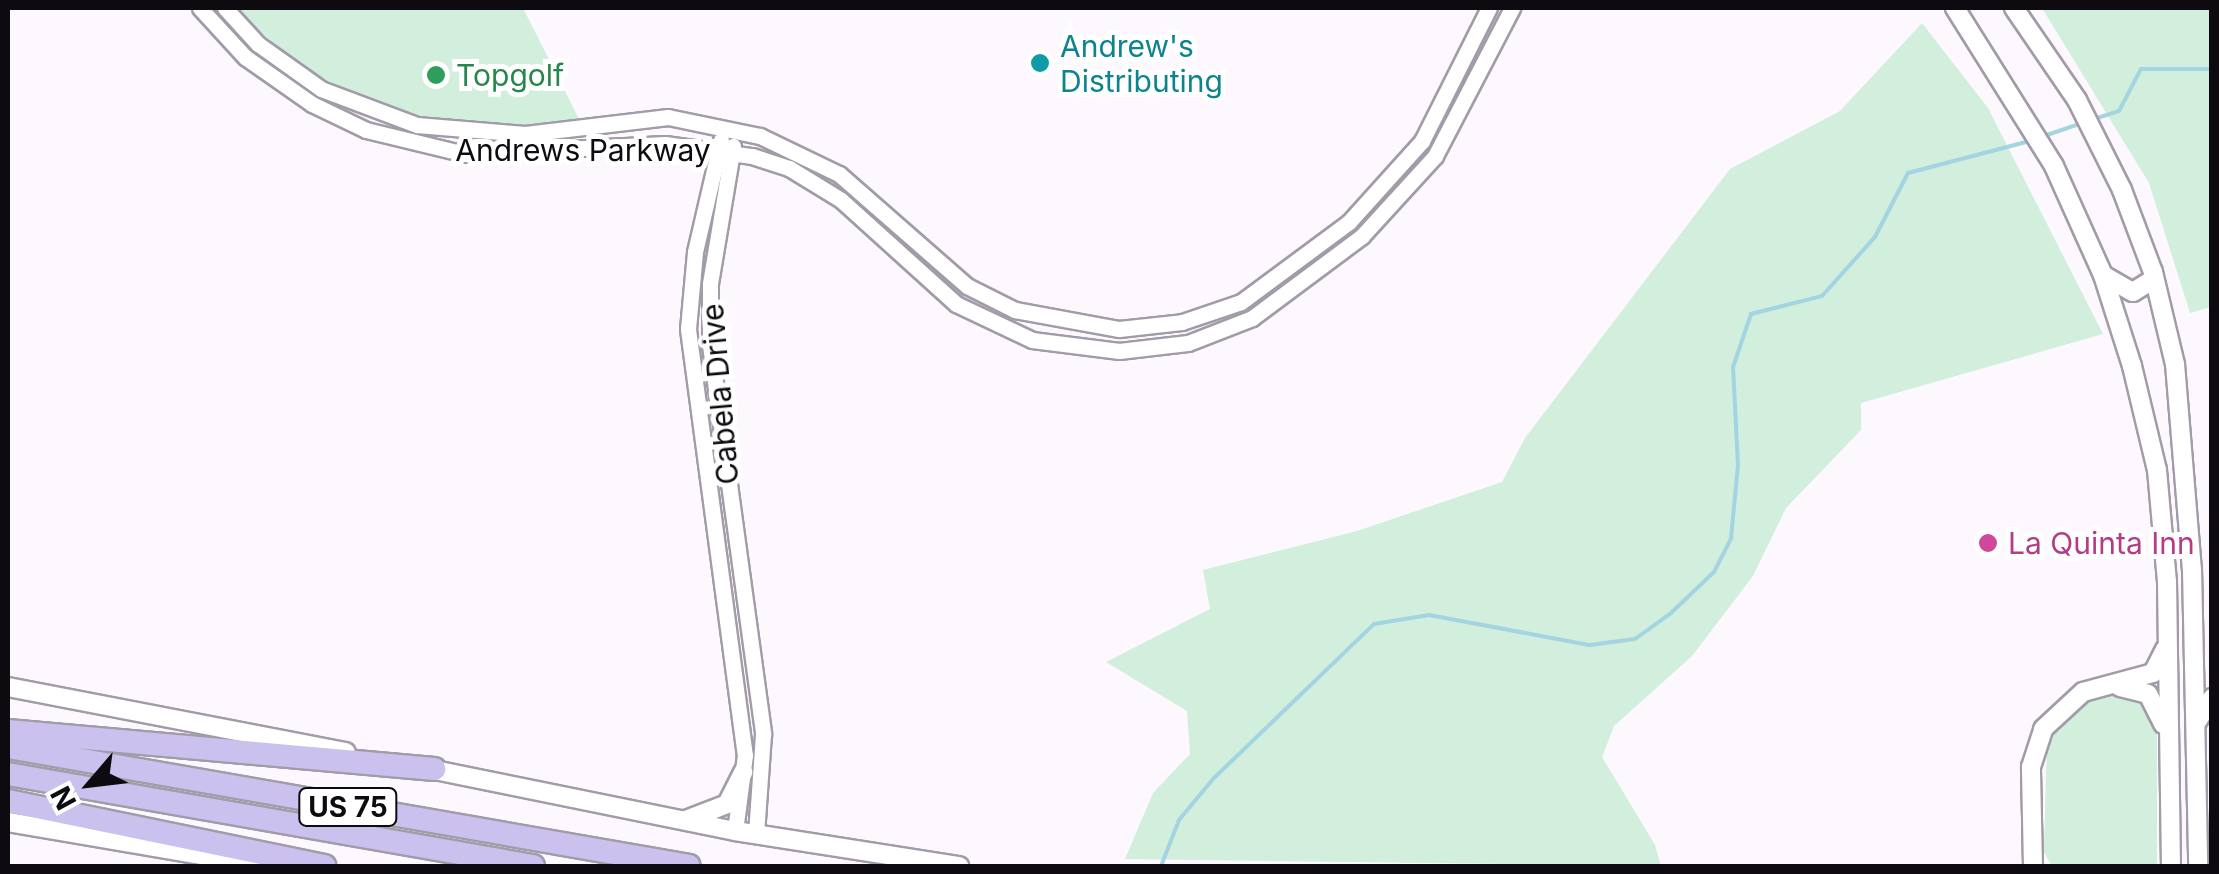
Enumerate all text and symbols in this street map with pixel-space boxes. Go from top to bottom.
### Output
place label: Andrew's Distributing [1060,28,1223,98]
marker: Andrew's Distributing [1029,52,1051,74]
place label: Topgolf [456,57,564,93]
marker: Topgolf [425,64,447,86]
street label: Andrews Parkway [455,132,711,168]
street label: Cabela Drive [694,302,746,486]
place label: La Quinta Inn [2008,525,2195,561]
marker: La Quinta Inn [1977,532,1999,554]
north arrow [40,734,140,834]
text: N [43,781,84,815]
road number: US 75 [298,784,398,830]

